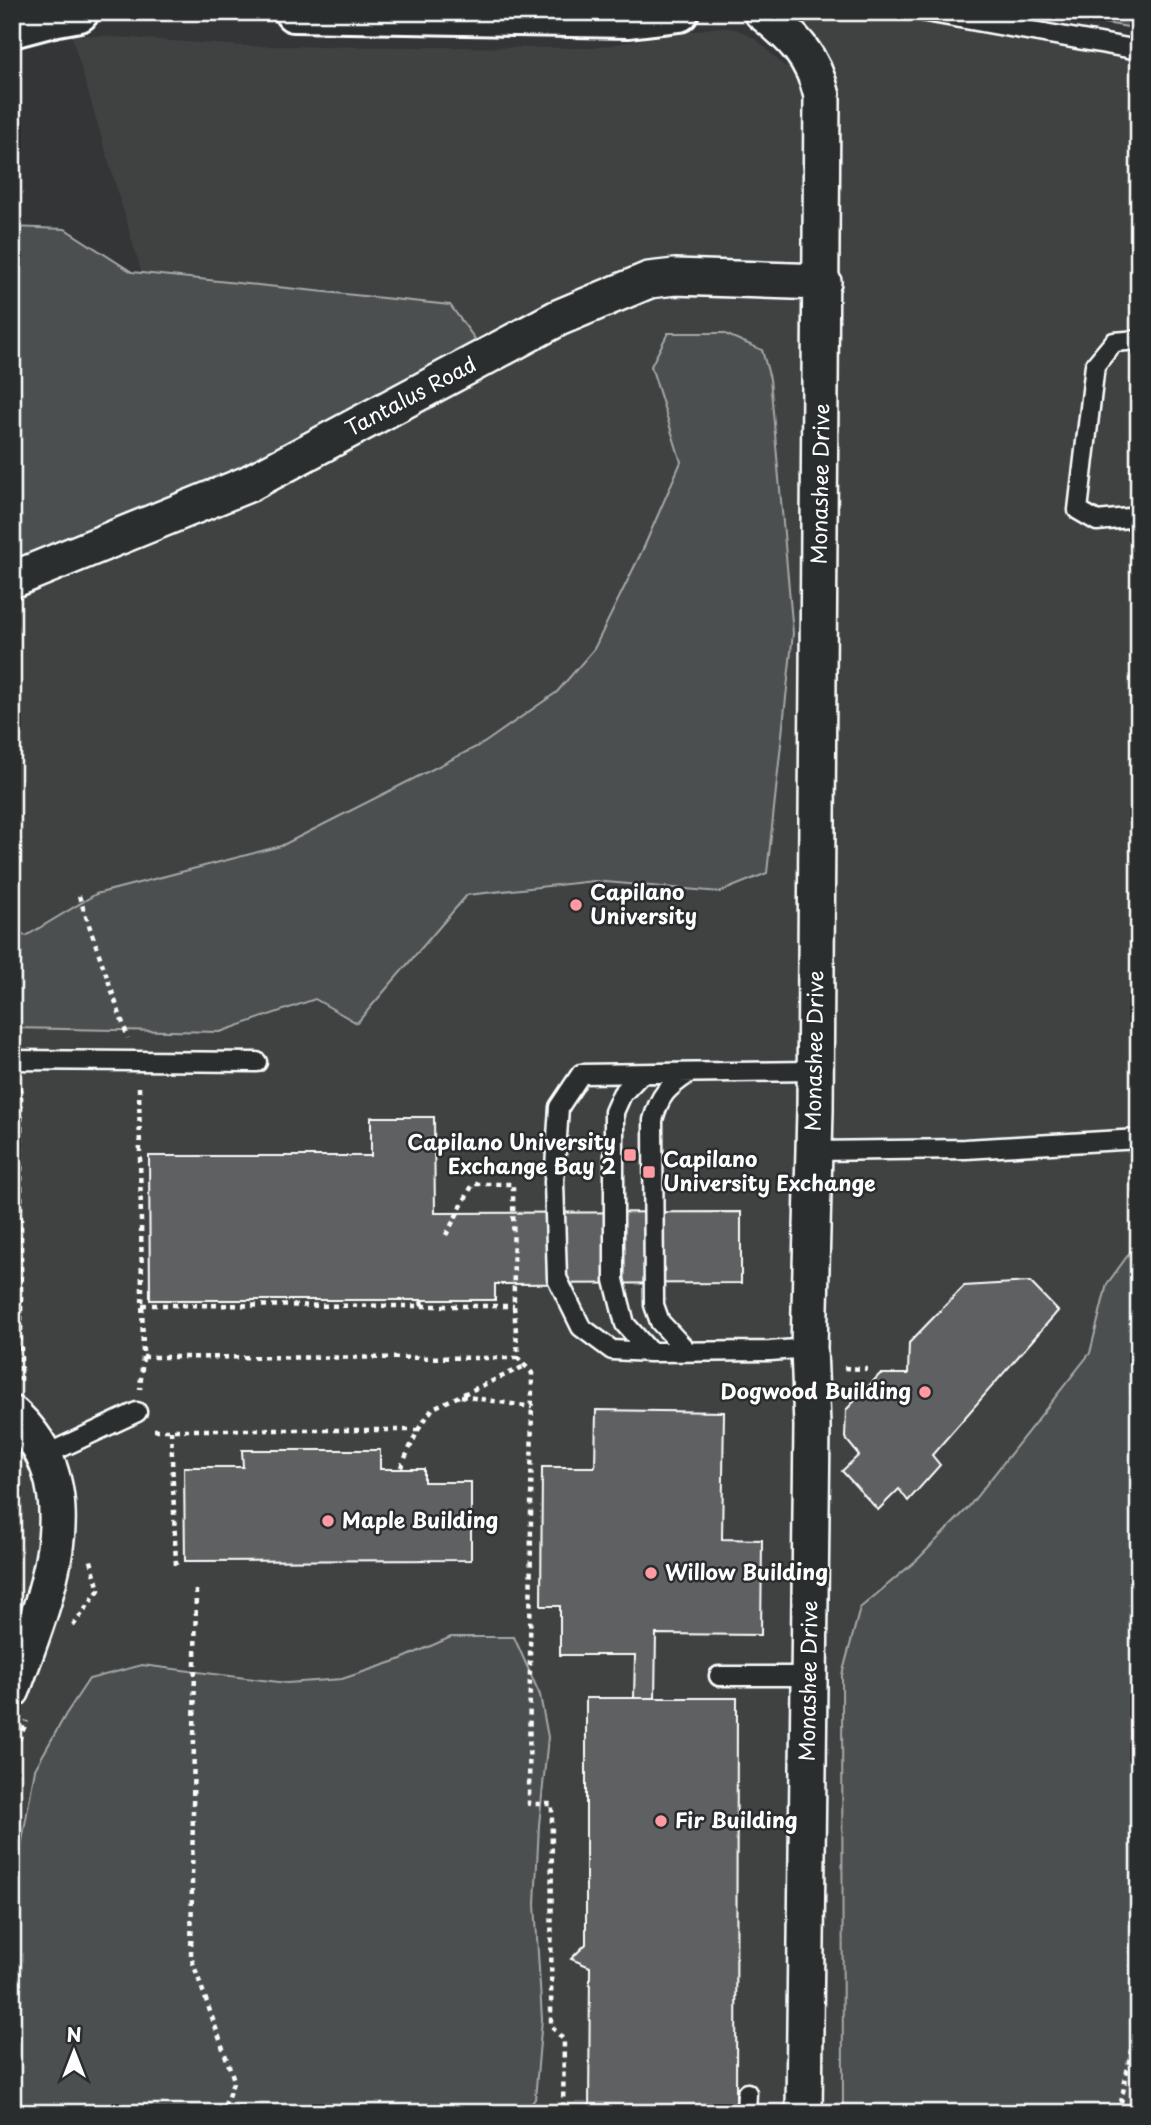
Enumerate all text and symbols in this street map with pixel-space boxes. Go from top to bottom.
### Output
street label: Tantalus Road [339,347,481,443]
street label: Monashee Drive [802,403,836,565]
place label: Capilano University [590,875,697,931]
marker: Capilano University [568,897,584,913]
street label: Monashee Drive [796,970,830,1132]
place label: Capilano University Exchange Bay 2 [407,1125,616,1181]
place label: Capilano University Exchange [663,1142,876,1198]
marker: Capilano University Exchange Bay 2 [622,1147,638,1163]
marker: Capilano University Exchange [641,1164,657,1180]
place label: Dogwood Building [721,1374,911,1406]
marker: Dogwood Building [917,1384,933,1400]
place label: Maple Building [342,1503,498,1535]
marker: Maple Building [320,1513,336,1529]
place label: Willow Building [665,1555,828,1587]
marker: Willow Building [643,1565,659,1581]
street label: Monashee Drive [790,1600,824,1762]
place label: Fir Building [675,1803,798,1835]
marker: Fir Building [653,1813,669,1829]
north arrow [38,2016,108,2086]
text: N [66,2020,82,2048]

